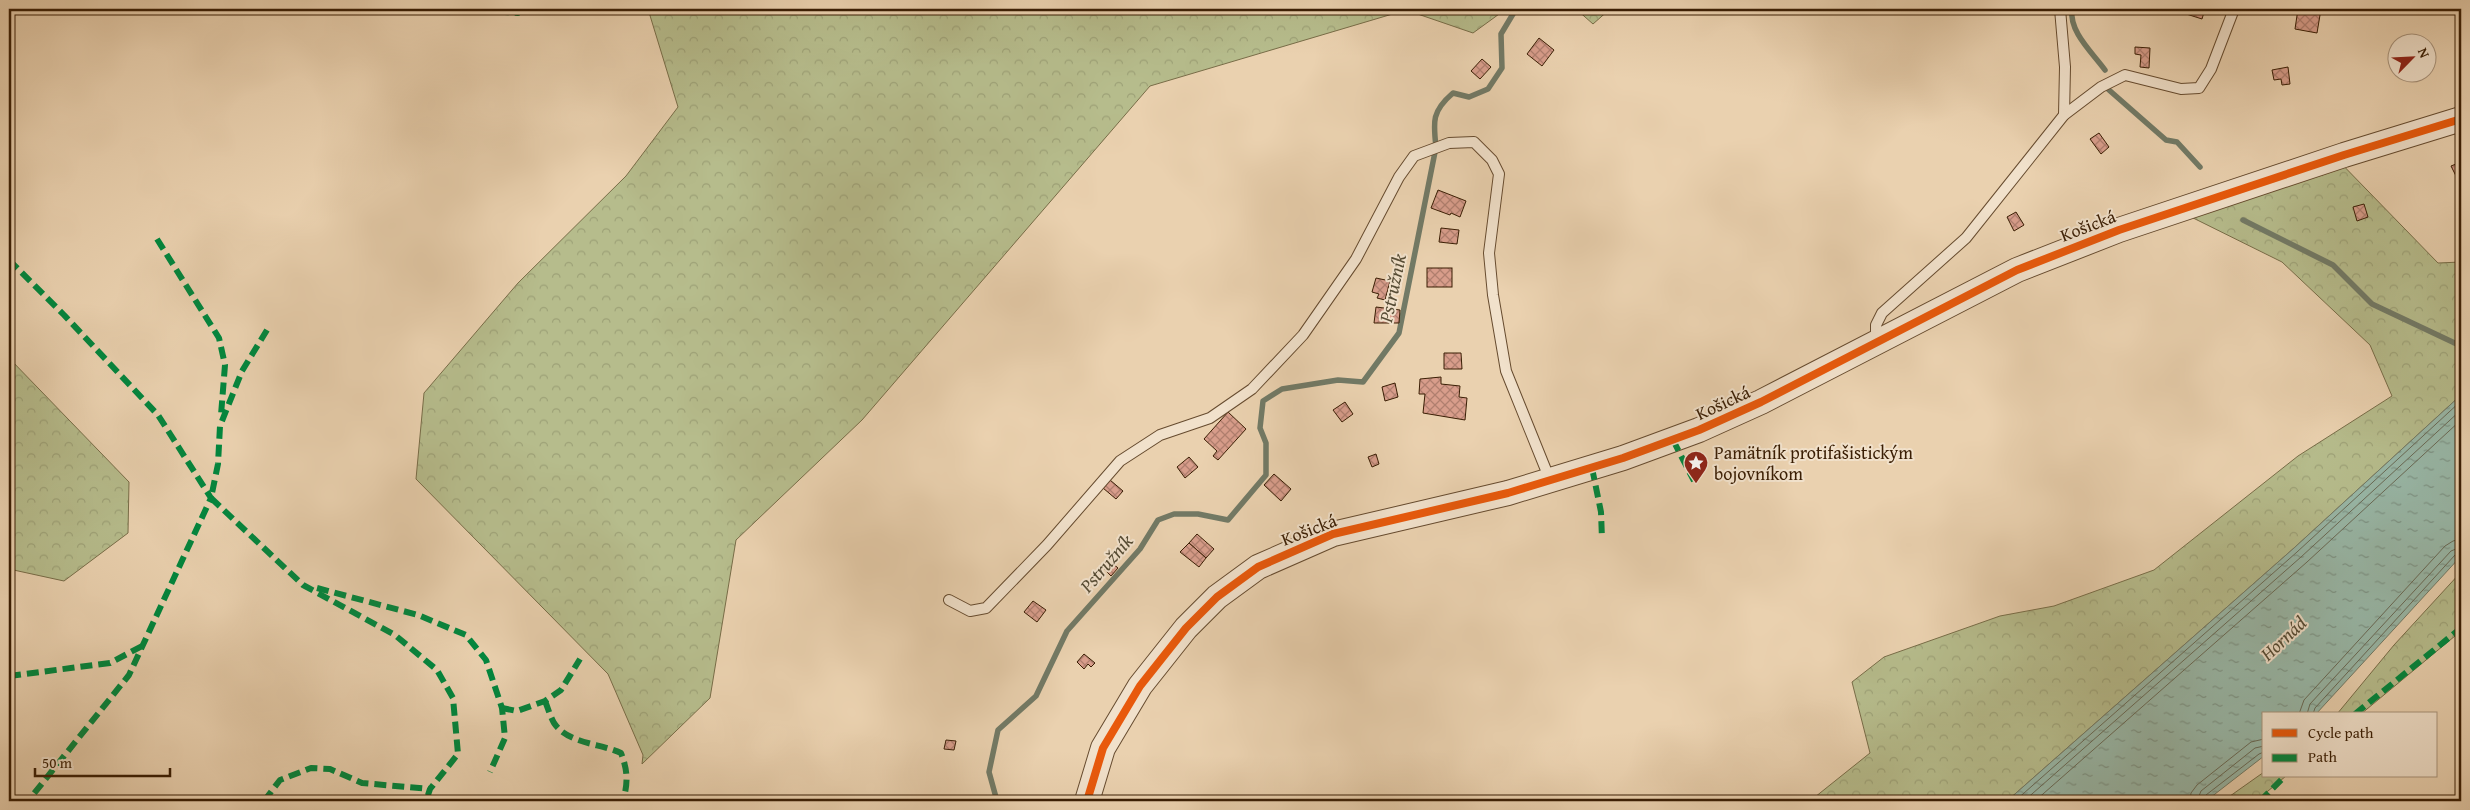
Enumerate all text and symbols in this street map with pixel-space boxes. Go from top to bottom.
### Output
north arrow [2388,32,2438,82]
text: N [2413,44,2435,62]
street label: Košická [2056,202,2120,248]
water label: Pstružník [1371,251,1413,326]
street label: Košická [1691,378,1755,427]
place label: Pamätník protifašistickým bojovníkom [1714,439,1913,487]
place icon: Pamätník protifašistickým bojovníkom [1683,450,1709,484]
street label: Košická [1277,506,1341,552]
water label: Pstružník [1072,527,1140,599]
water label: Hornád [2253,609,2312,667]
legend [2262,712,2438,778]
text: Cycle path [2308,722,2374,743]
scale bar [35,745,170,777]
text: Path [2308,746,2337,767]
text: 50 m [42,752,73,773]

